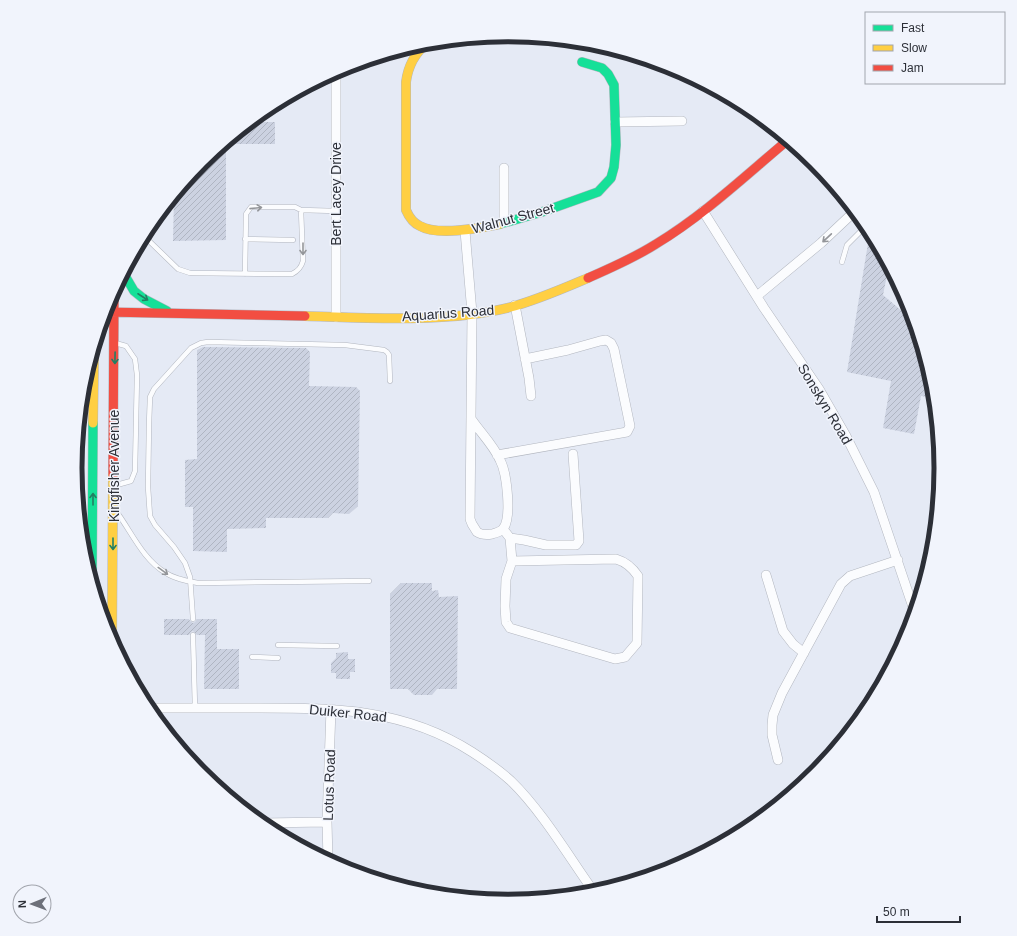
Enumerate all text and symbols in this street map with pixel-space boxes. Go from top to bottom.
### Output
legend [865,12,1005,84]
text: Fast [901,21,925,35]
text: Slow [901,41,927,55]
text: Jam [901,61,924,75]
street label: Bert Lacey Drive [328,142,344,246]
street label: Walnut Street [470,199,556,237]
one-way arrow [250,204,263,211]
one-way arrow [822,233,832,243]
one-way arrow [299,242,307,255]
one-way arrow [137,293,148,301]
street label: Aquarius Road [401,302,495,324]
one-way arrow [111,351,118,364]
street label: Sonskyn Road [795,361,855,447]
street label: Kingfisher Avenue [106,409,122,522]
one-way arrow [89,493,97,506]
one-way arrow [109,537,117,550]
one-way arrow [158,567,169,575]
street label: Duiker Road [308,701,388,725]
street label: Lotus Road [320,749,338,821]
north arrow [12,884,52,924]
scale bar [877,898,960,924]
text: N [16,900,28,908]
text: 50 m [883,905,910,919]

